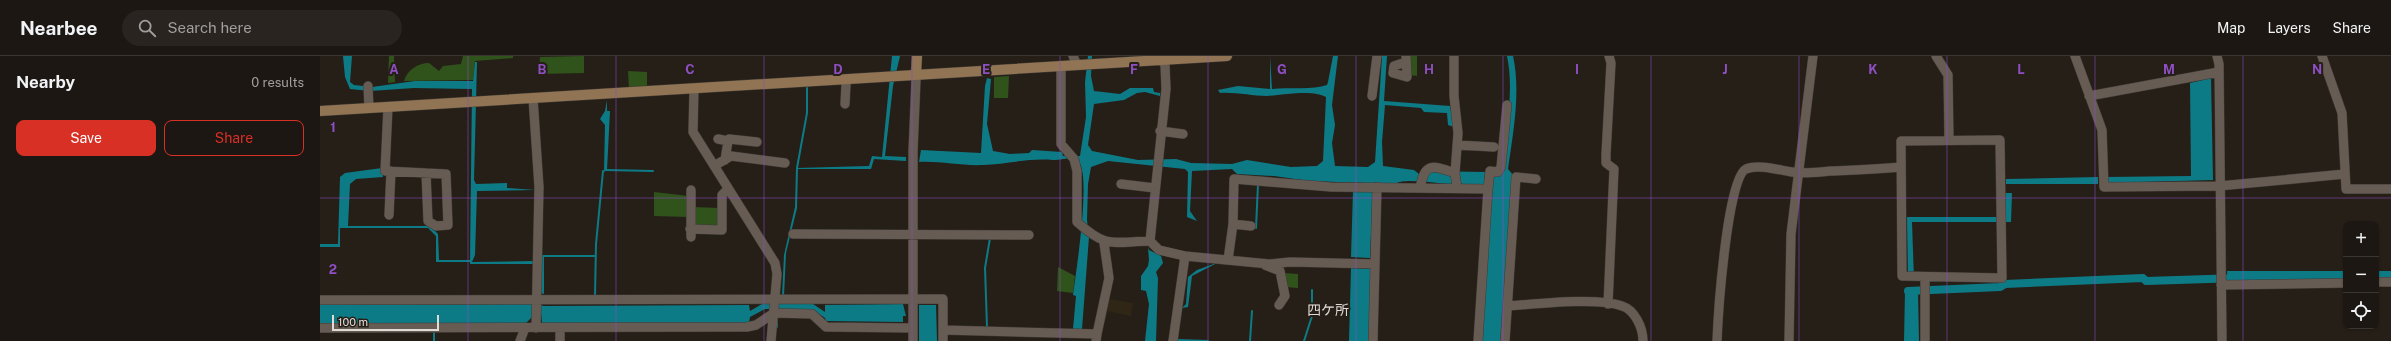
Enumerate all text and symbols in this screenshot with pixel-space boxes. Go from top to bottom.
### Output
search box [122,10,402,46]
text: Nearbee [20,17,98,39]
icon: search [136,17,158,39]
text: Search here [168,19,252,36]
text: Map [2217,20,2245,36]
text: Layers [2267,20,2311,36]
text: Share [2333,20,2371,36]
text: A [389,62,399,77]
text: B [538,62,547,77]
text: C [685,62,695,77]
text: D [833,62,843,77]
text: E [982,62,990,77]
text: F [1130,62,1138,77]
text: G [1277,62,1287,77]
text: H [1424,62,1434,77]
text: I [1575,62,1579,77]
text: J [1722,62,1728,77]
text: K [1868,62,1878,77]
text: L [2017,62,2025,77]
text: M [2163,62,2175,77]
text: N [2312,62,2322,77]
text: Nearby [16,72,75,92]
text: 0 results [251,75,304,90]
button: Save [16,120,156,156]
button: Share [164,120,304,156]
text: 1 [330,120,336,135]
map controls [2343,221,2379,329]
button: + [2343,221,2379,257]
button: − [2343,257,2379,293]
text: 2 [329,262,337,277]
button: locate [2343,293,2379,329]
district label: 四ケ所 [1307,302,1349,318]
scale bar [332,313,439,332]
text: 100 m [338,316,368,328]

